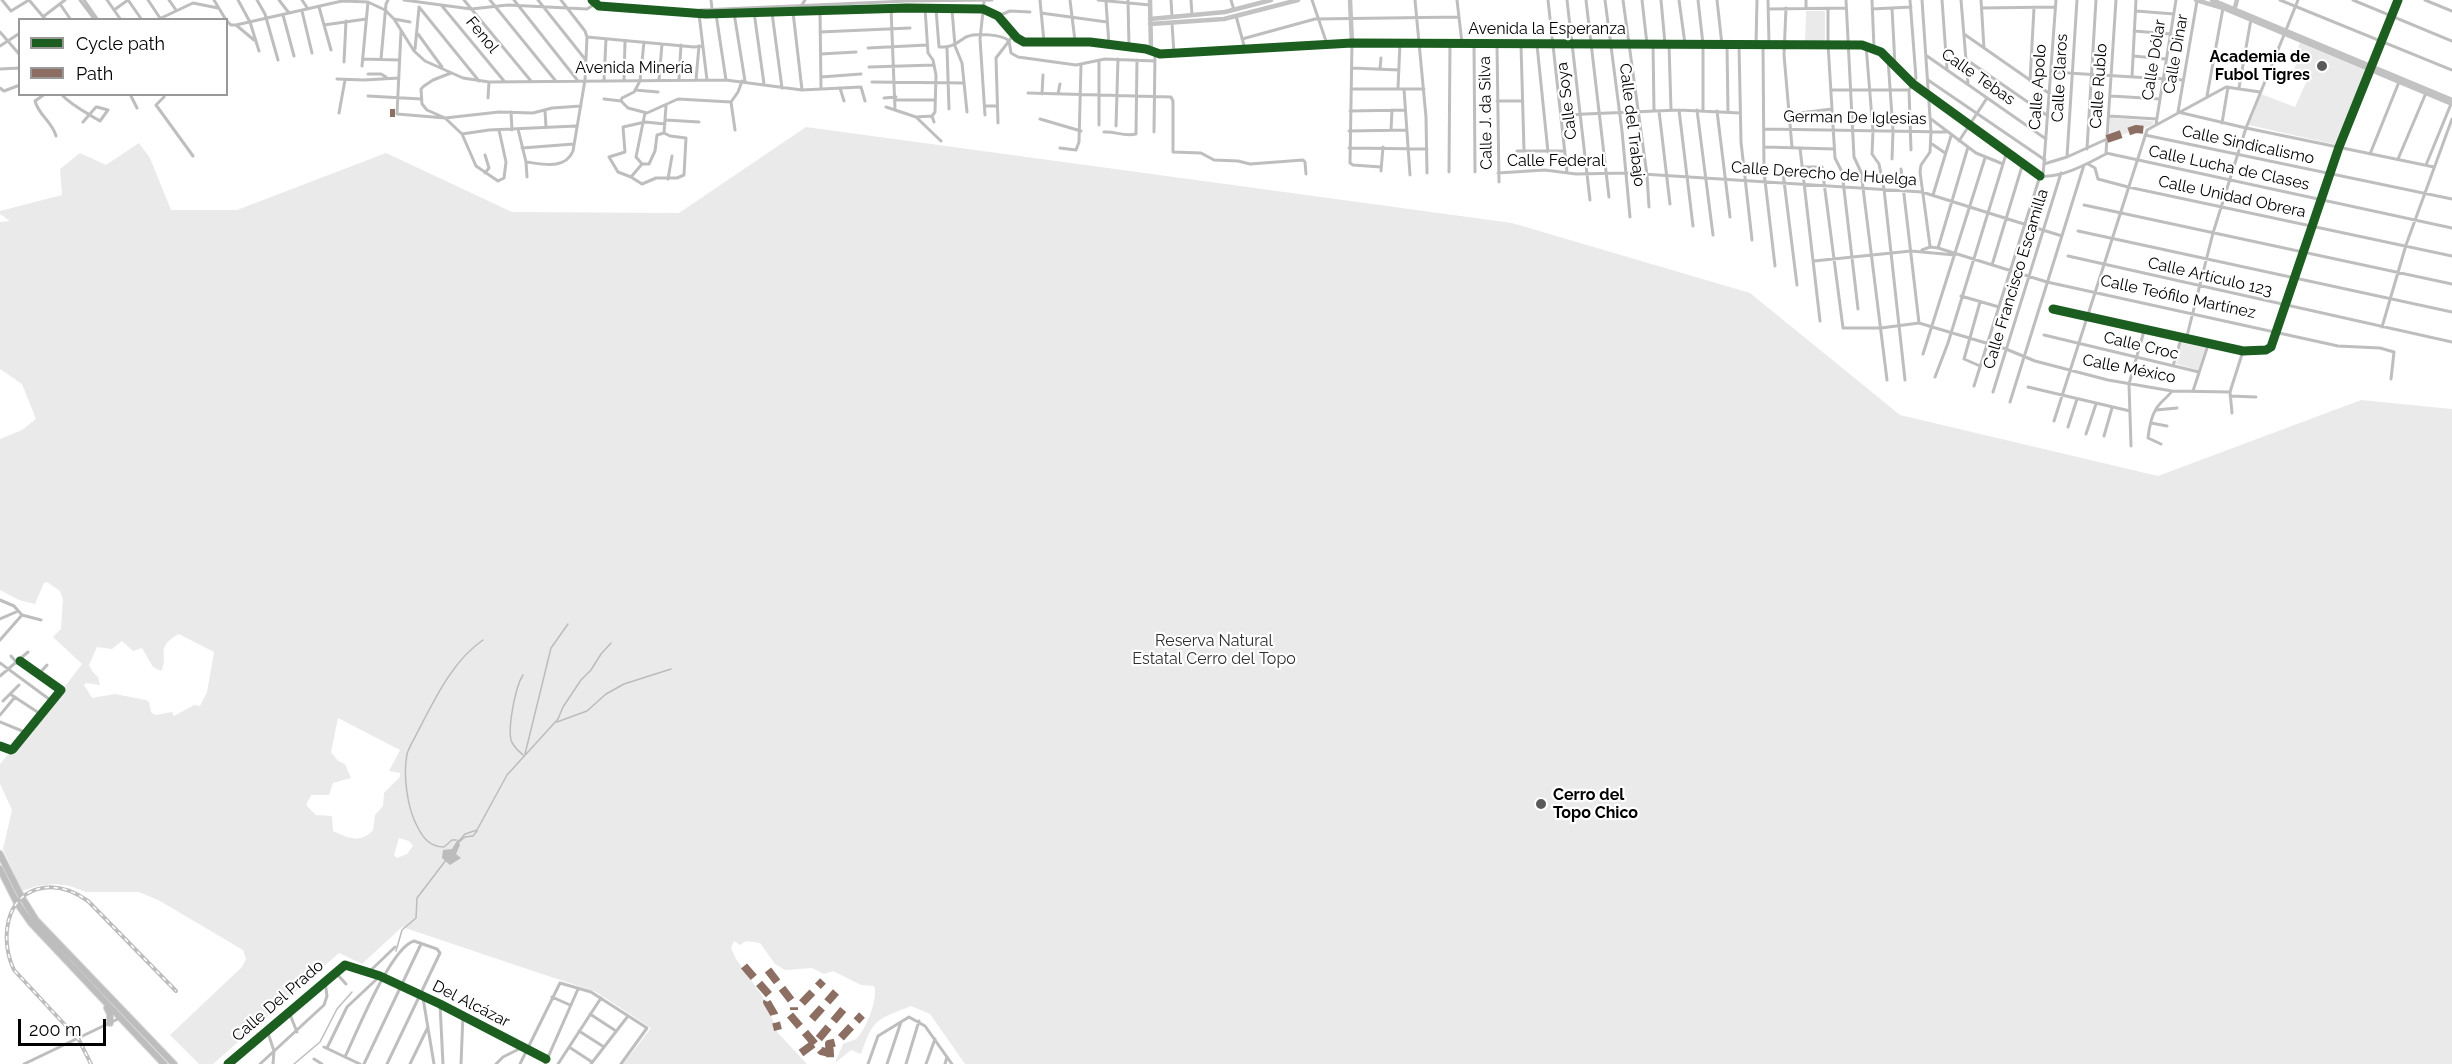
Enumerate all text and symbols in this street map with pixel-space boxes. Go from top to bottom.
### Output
street label: Fenol [461,13,503,57]
street label: Calle Dinar [2160,13,2192,95]
legend [18,18,228,96]
street label: Calle Dólar [2138,18,2170,102]
street label: Avenida la Esperanza [1468,19,1626,39]
text: Cycle path [76,33,165,54]
street label: Calle Claros [2048,33,2072,123]
street label: Calle Apolo [2025,43,2051,131]
street label: Calle Rublo [2086,43,2112,129]
street label: Calle Tebas [1937,45,2019,109]
place label: Academia de Fubol Tigres [2209,47,2310,85]
street label: Calle J. da Silva [1475,56,1497,170]
street label: Avenida Minería [575,58,693,78]
marker: Academia de Fubol Tigres [2315,59,2329,73]
street label: Calle Soya [1553,61,1581,141]
street label: Calle del Trabajo [1615,62,1649,188]
text: Path [76,63,113,84]
street label: German De Iglesias [1783,107,1927,129]
street label: Calle Sindicalismo [2180,122,2316,168]
street label: Calle Lucha de Clases [2147,142,2311,194]
street label: Calle Federal [1507,151,1605,171]
street label: Calle Derecho de Huelga [1730,158,1918,190]
street label: Calle Unidad Obrera [2156,172,2308,222]
street label: Calle Francisco Escamilla [1979,187,2053,371]
street label: Calle Artículo 123 [2146,253,2274,301]
street label: Calle Teófilo Martínez [2099,271,2257,323]
street label: Calle Croc [2102,328,2180,364]
street label: Calle México [2081,351,2177,387]
park label: Reserva Natural Estatal Cerro del Topo [1132,631,1296,669]
place label: Cerro del Topo Chico [1553,785,1638,823]
marker: Cerro del Topo Chico [1534,797,1548,811]
street label: Calle Del Prado [228,956,328,1046]
street label: Del Alcázar [429,976,513,1032]
scale bar [21,1007,110,1045]
text: 200 m [29,1019,82,1040]

